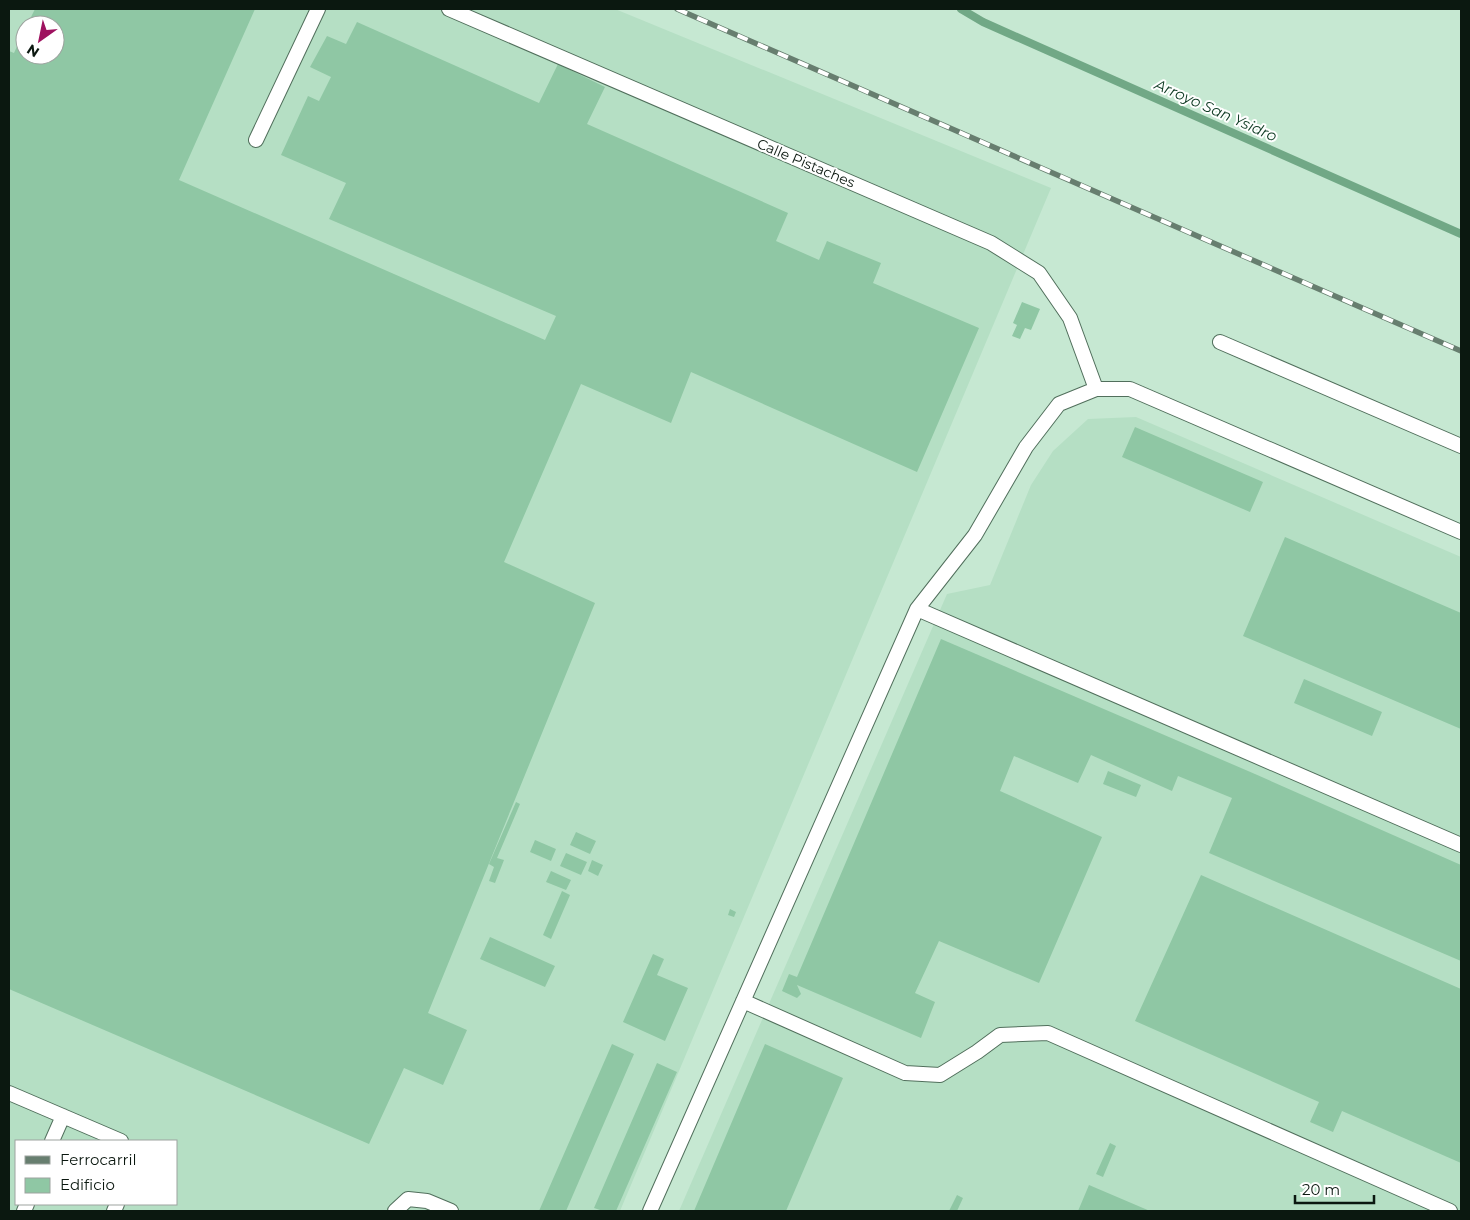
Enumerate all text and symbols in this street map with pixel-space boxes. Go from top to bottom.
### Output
north arrow [15,15,65,65]
text: N [23,40,43,62]
water label: Arroyo San Ysidro [1151,74,1280,146]
street label: Calle Pistaches [754,134,858,192]
legend [15,1140,178,1205]
text: Ferrocarril [60,1150,137,1169]
scale bar [1295,1172,1374,1204]
text: Edificio [60,1175,115,1194]
text: 20 m [1302,1180,1340,1199]

